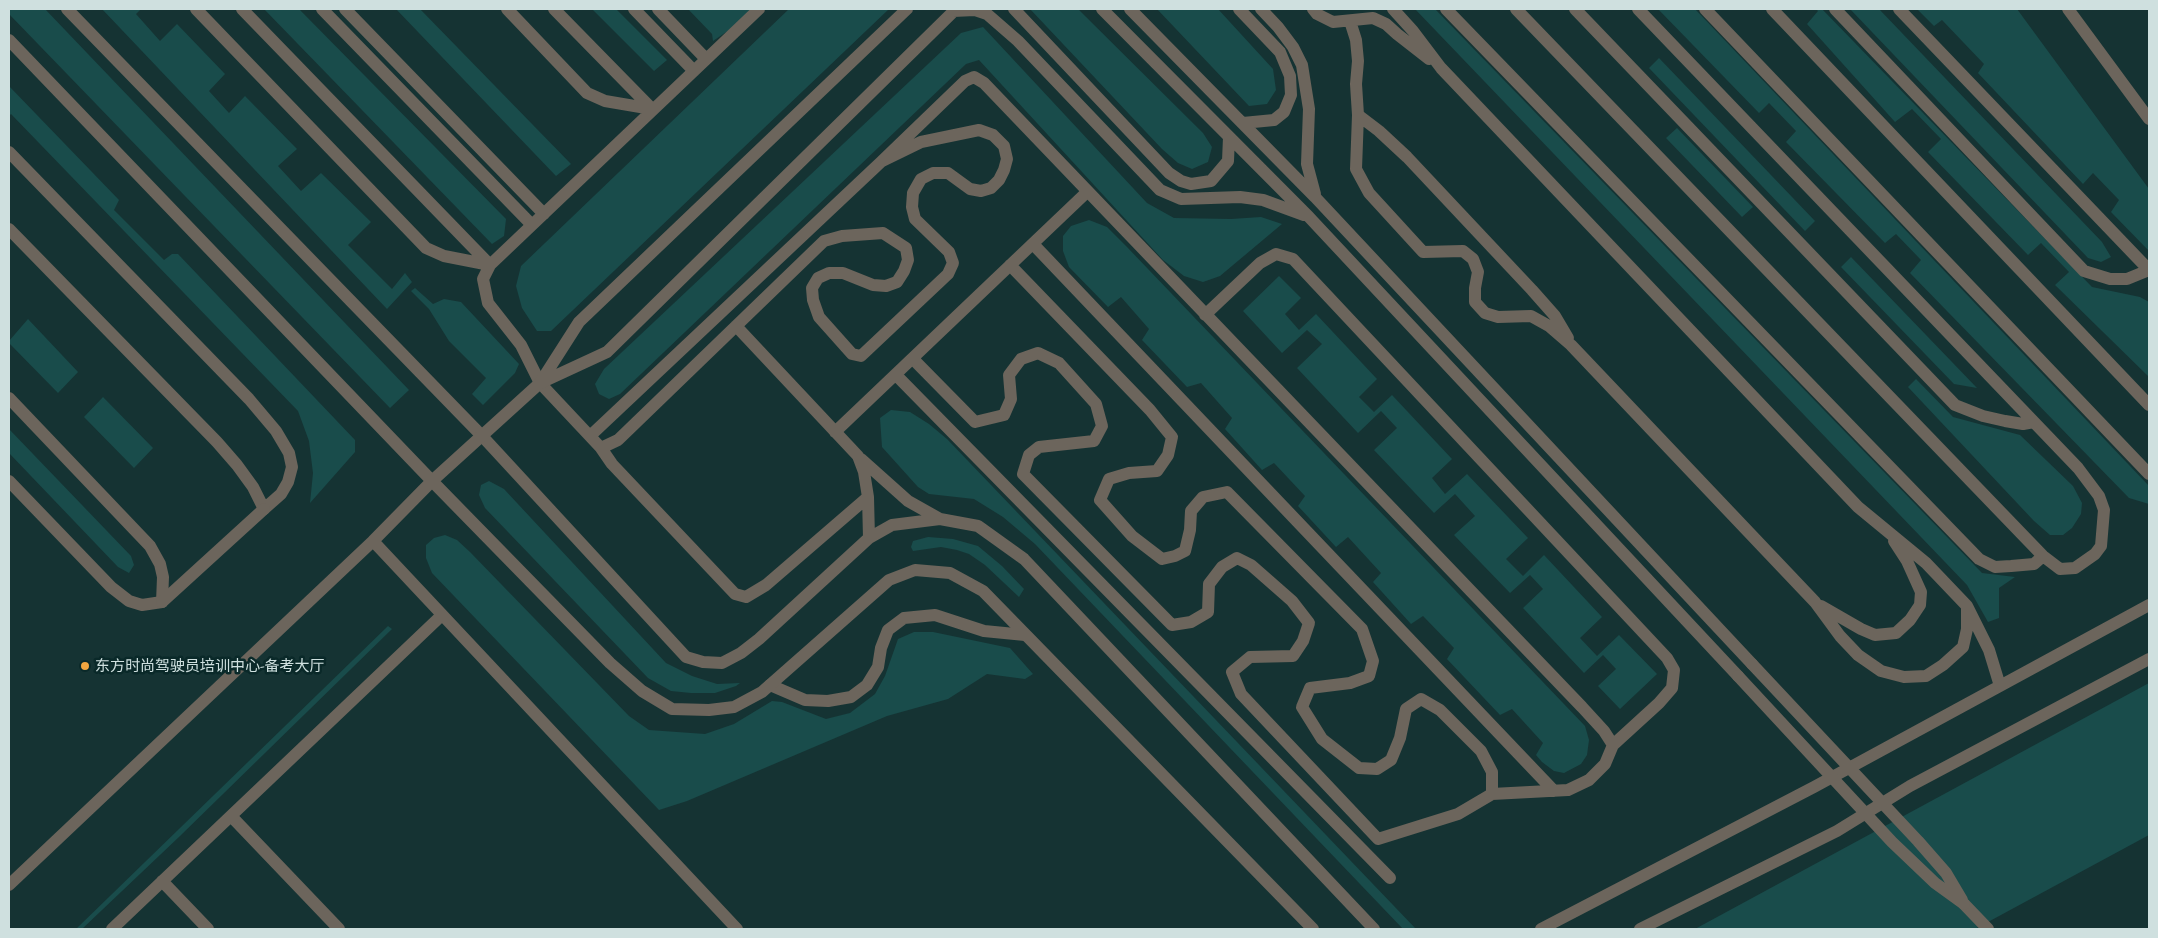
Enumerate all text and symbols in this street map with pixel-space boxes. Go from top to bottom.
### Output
place label: 东方时尚驾驶员培训中心-备考大厅 [95,657,325,675]
marker: 东方时尚驾驶员培训中心-备考大厅 [79,660,91,672]

